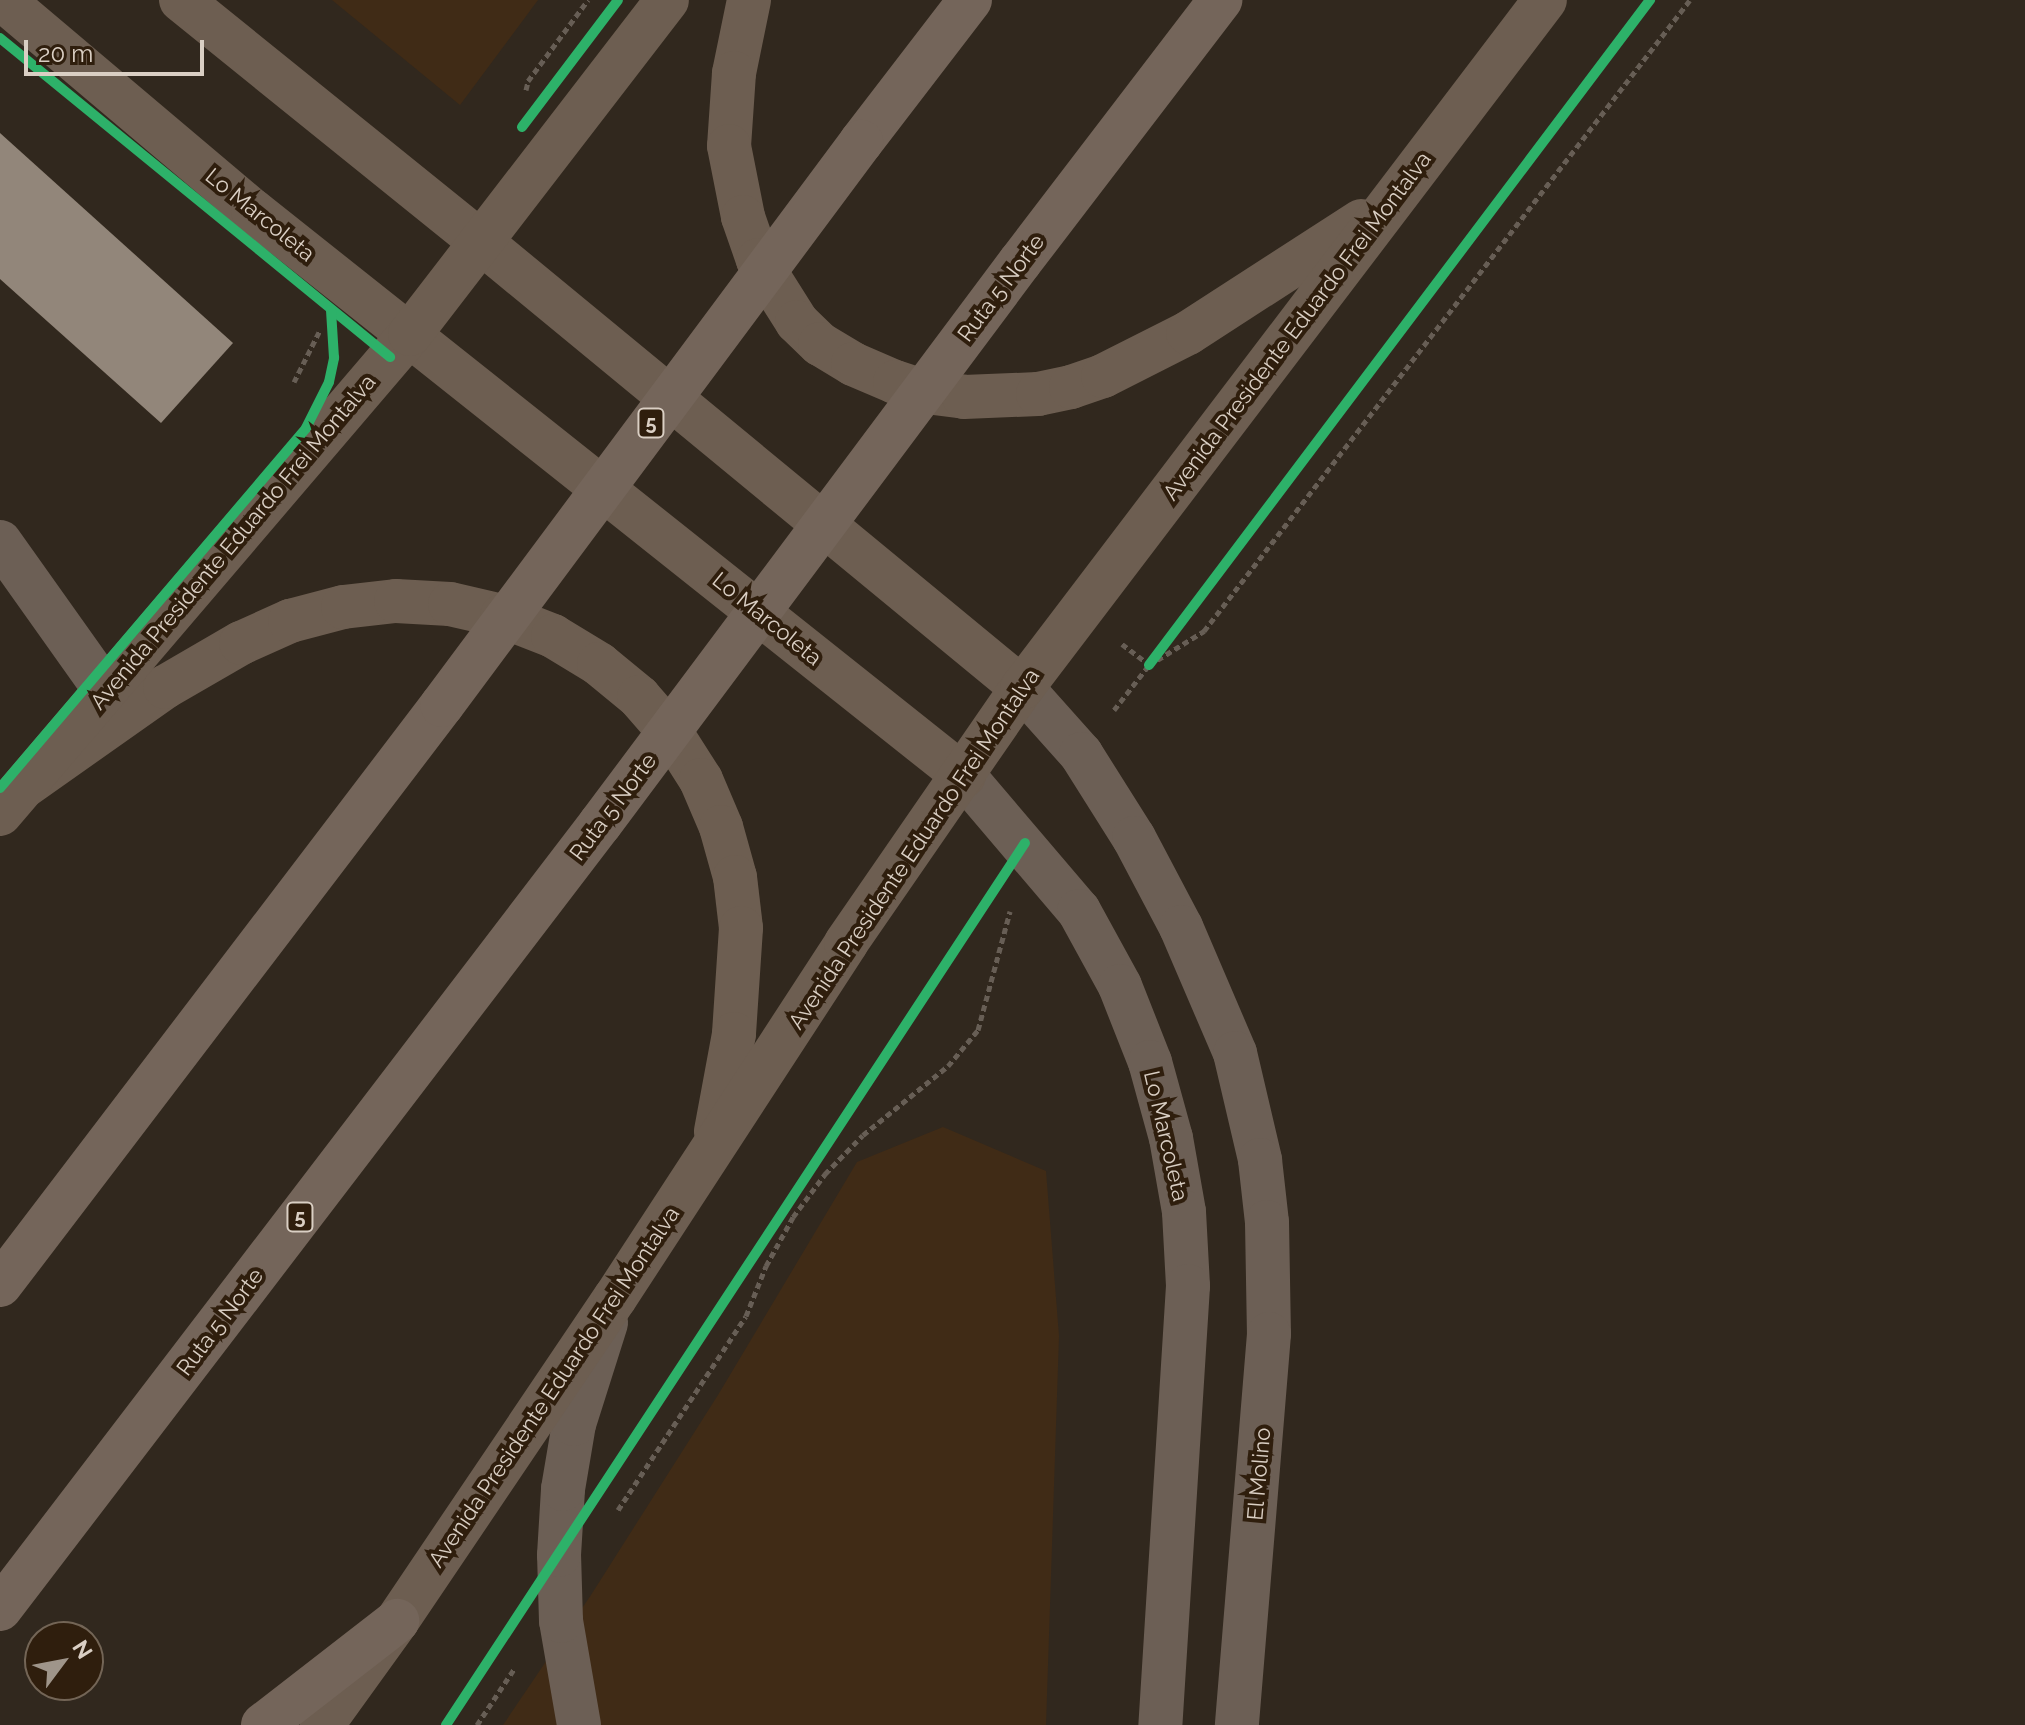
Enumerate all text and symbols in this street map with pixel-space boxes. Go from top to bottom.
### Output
scale bar [28,24,208,74]
text: 20 m [38,39,93,68]
street label: Avenida Presidente Eduardo Frei Montalva [1157,147,1437,505]
street label: Lo Marcoleta [200,163,320,267]
street label: Ruta 5 Norte [952,229,1050,347]
street label: Avenida Presidente Eduardo Frei Montalva [85,369,381,715]
road number: 5 [637,407,665,439]
street label: Lo Marcoleta [707,567,827,671]
street label: Avenida Presidente Eduardo Frei Montalva [783,664,1045,1034]
street label: Ruta 5 Norte [564,748,662,866]
street label: Lo Marcoleta [1138,1068,1194,1204]
road number: 5 [286,1201,314,1233]
street label: Avenida Presidente Eduardo Frei Montalva [423,1202,685,1572]
street label: Ruta 5 Norte [171,1263,269,1381]
street label: El Molino [1242,1426,1276,1522]
north arrow [24,1621,104,1701]
text: N [67,1635,98,1663]

